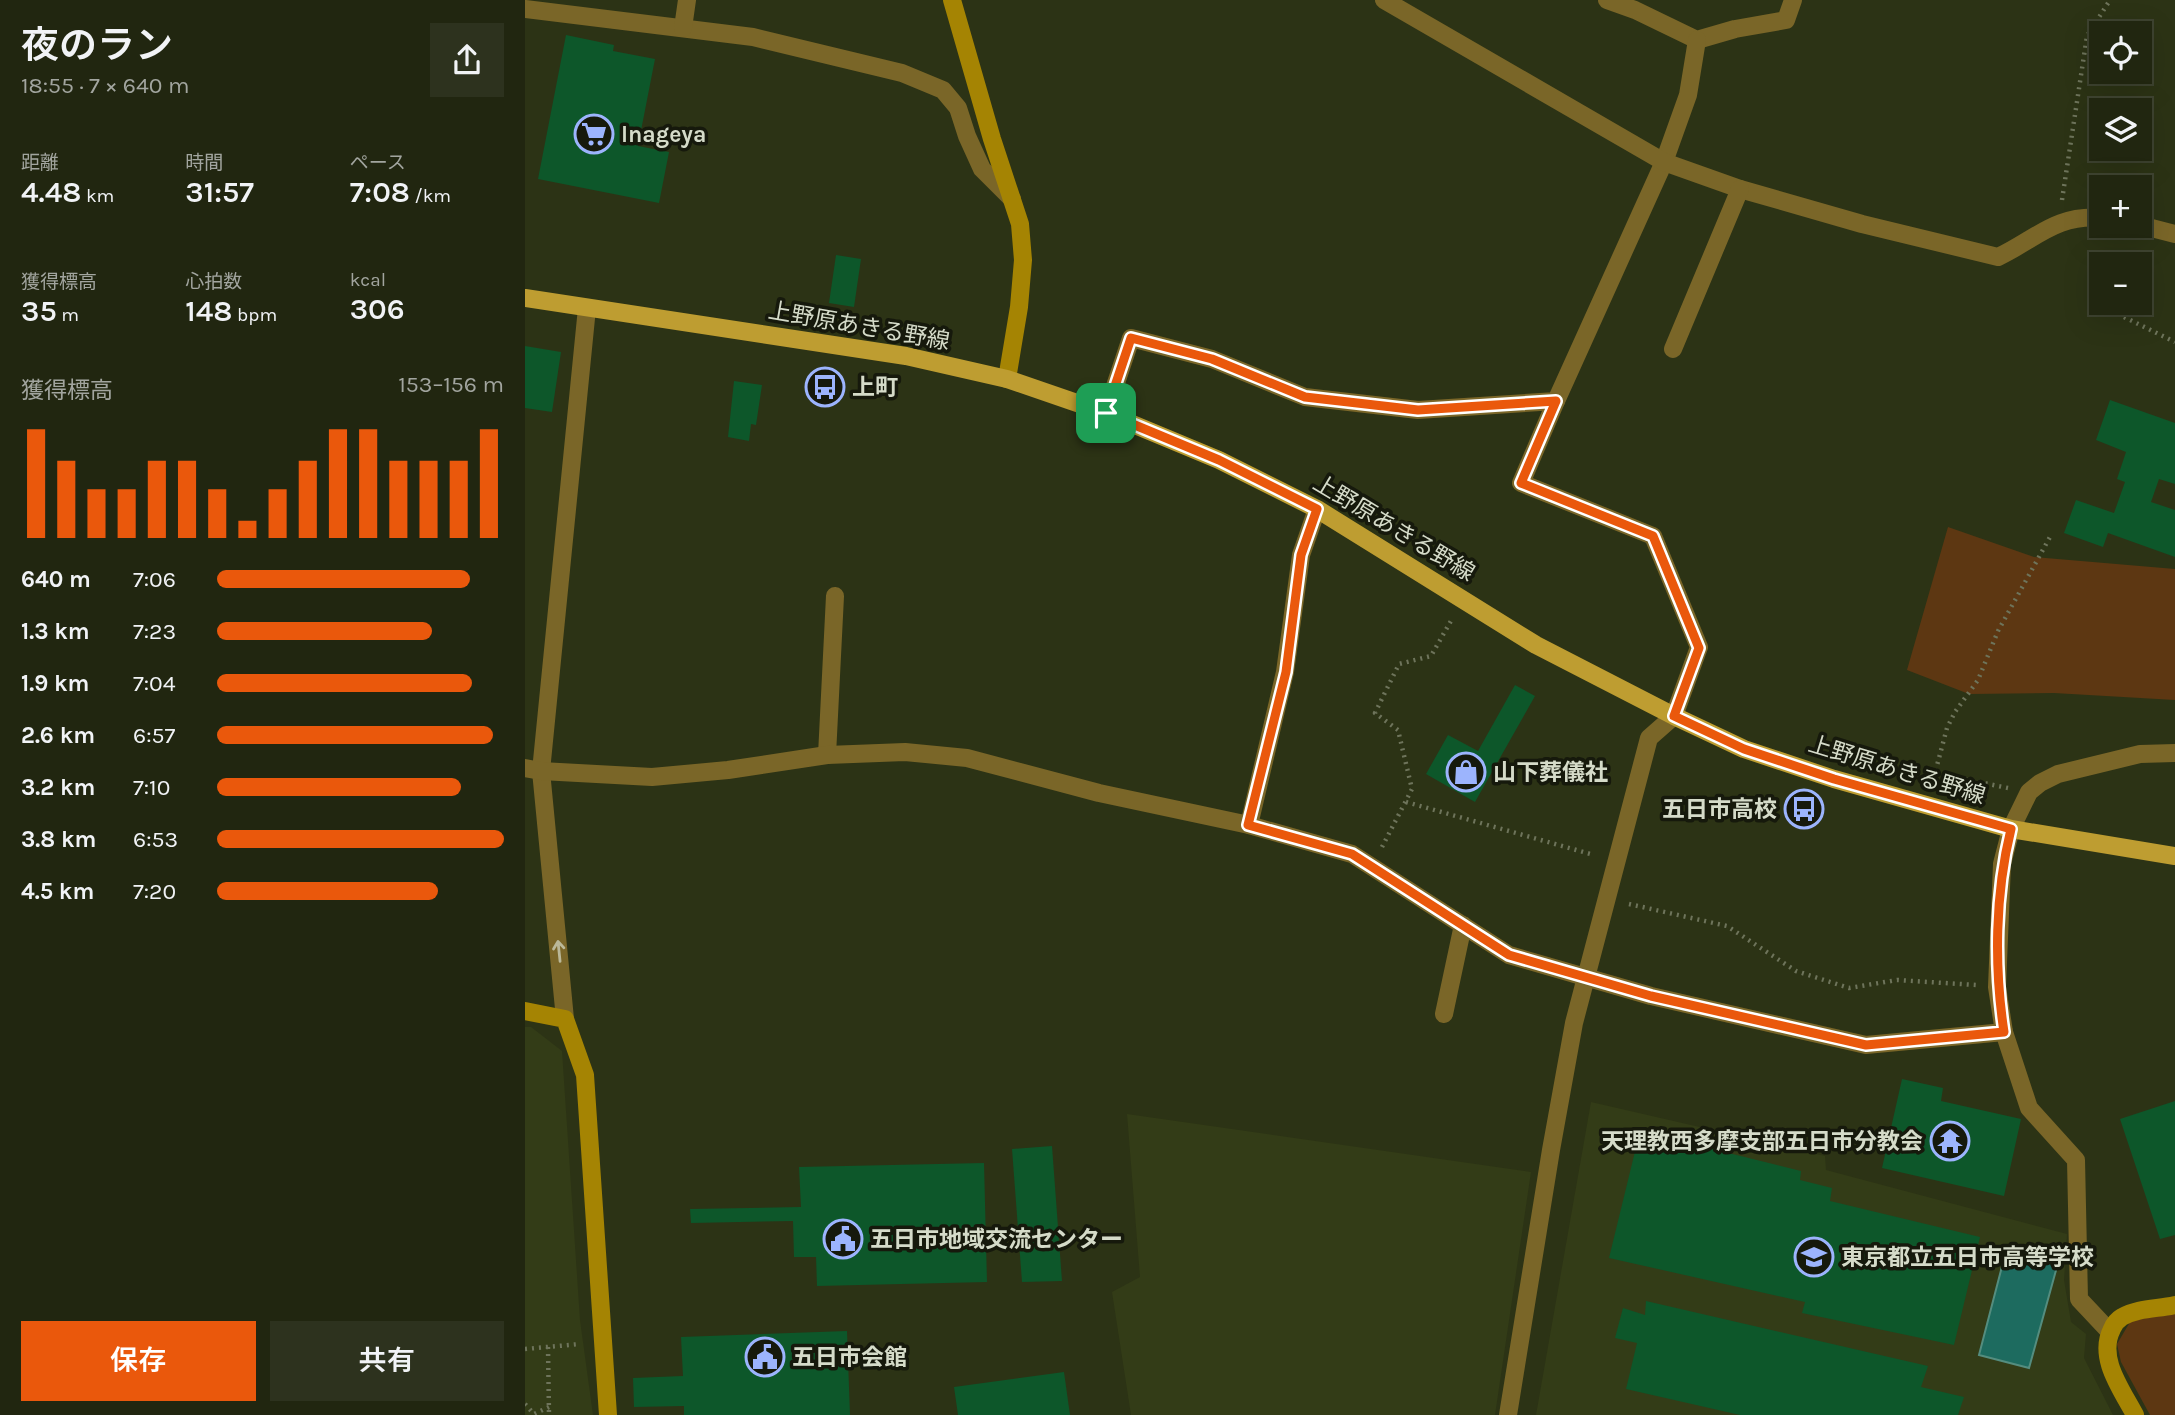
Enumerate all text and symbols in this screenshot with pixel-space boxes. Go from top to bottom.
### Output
map controls [2089,21,2152,315]
button: locate [2089,21,2152,84]
text: 夜のラン [21,23,173,68]
button: share [430,23,504,97]
text: 18:55 · 7 × 640 m [21,72,189,99]
button: layers [2089,98,2152,161]
supermarket icon: Inageya [573,113,615,155]
place label: Inageya [621,121,706,148]
text: 距離 [21,152,59,174]
text: 時間 [185,152,223,174]
text: ペース [350,152,406,174]
text: 4.48 [21,174,81,210]
text: 31:57 [185,174,254,210]
text: 7:08 [350,174,410,210]
button: + [2089,175,2152,238]
text: km [81,185,114,207]
text: /km [410,185,451,207]
button: − [2089,252,2152,315]
text: kcal [350,269,386,291]
text: 獲得標高 [21,271,97,293]
text: 心拍数 [185,271,242,293]
text: 306 [350,291,405,327]
text: 35 [21,293,57,329]
text: 148 [185,293,233,329]
street label: 上野原あきる野線 [766,297,952,355]
text: m [57,304,79,326]
text: bpm [233,304,277,326]
bus stop icon: 上町 [804,366,846,408]
text: 153–156 m [398,371,504,398]
place label: 上町 [852,374,898,401]
text: 獲得標高 [21,377,113,404]
pin [1076,383,1136,443]
icon: arrive [1087,394,1125,432]
street label: 上野原あきる野線 [1308,469,1480,587]
text: 640 m [21,566,91,593]
text: 7:06 [133,566,176,593]
text: 1.3 km [21,618,90,645]
text: 7:23 [133,618,176,645]
text: 1.9 km [21,670,89,697]
text: 7:04 [133,670,176,697]
text: 2.6 km [21,722,95,749]
text: 6:57 [133,722,175,749]
street label: 上野原あきる野線 [1805,730,1989,810]
shop icon: 山下葬儀社 [1445,751,1487,793]
place label: 山下葬儀社 [1493,759,1608,786]
text: 3.2 km [21,774,95,801]
text: 7:10 [133,774,170,801]
bus stop icon: 五日市高校 [1783,788,1825,830]
place label: 五日市高校 [1662,796,1777,823]
text: 3.8 km [21,826,96,853]
text: 6:53 [133,826,178,853]
text: 4.5 km [21,878,94,905]
text: 7:20 [133,878,176,905]
one-way arrow [552,941,565,963]
temple icon: 天理教西多摩支部五日市分教会 [1929,1120,1971,1162]
place label: 天理教西多摩支部五日市分教会 [1601,1128,1923,1155]
public building icon: 五日市地域交流センター [822,1218,864,1260]
place label: 五日市地域交流センター [870,1226,1123,1253]
school or university icon: 東京都立五日市高等学校 [1793,1236,1835,1278]
place label: 東京都立五日市高等学校 [1841,1244,2094,1271]
button: 保存 [21,1321,256,1401]
button: 共有 [270,1321,504,1401]
public building icon: 五日市会館 [744,1336,786,1378]
place label: 五日市会館 [792,1344,907,1371]

